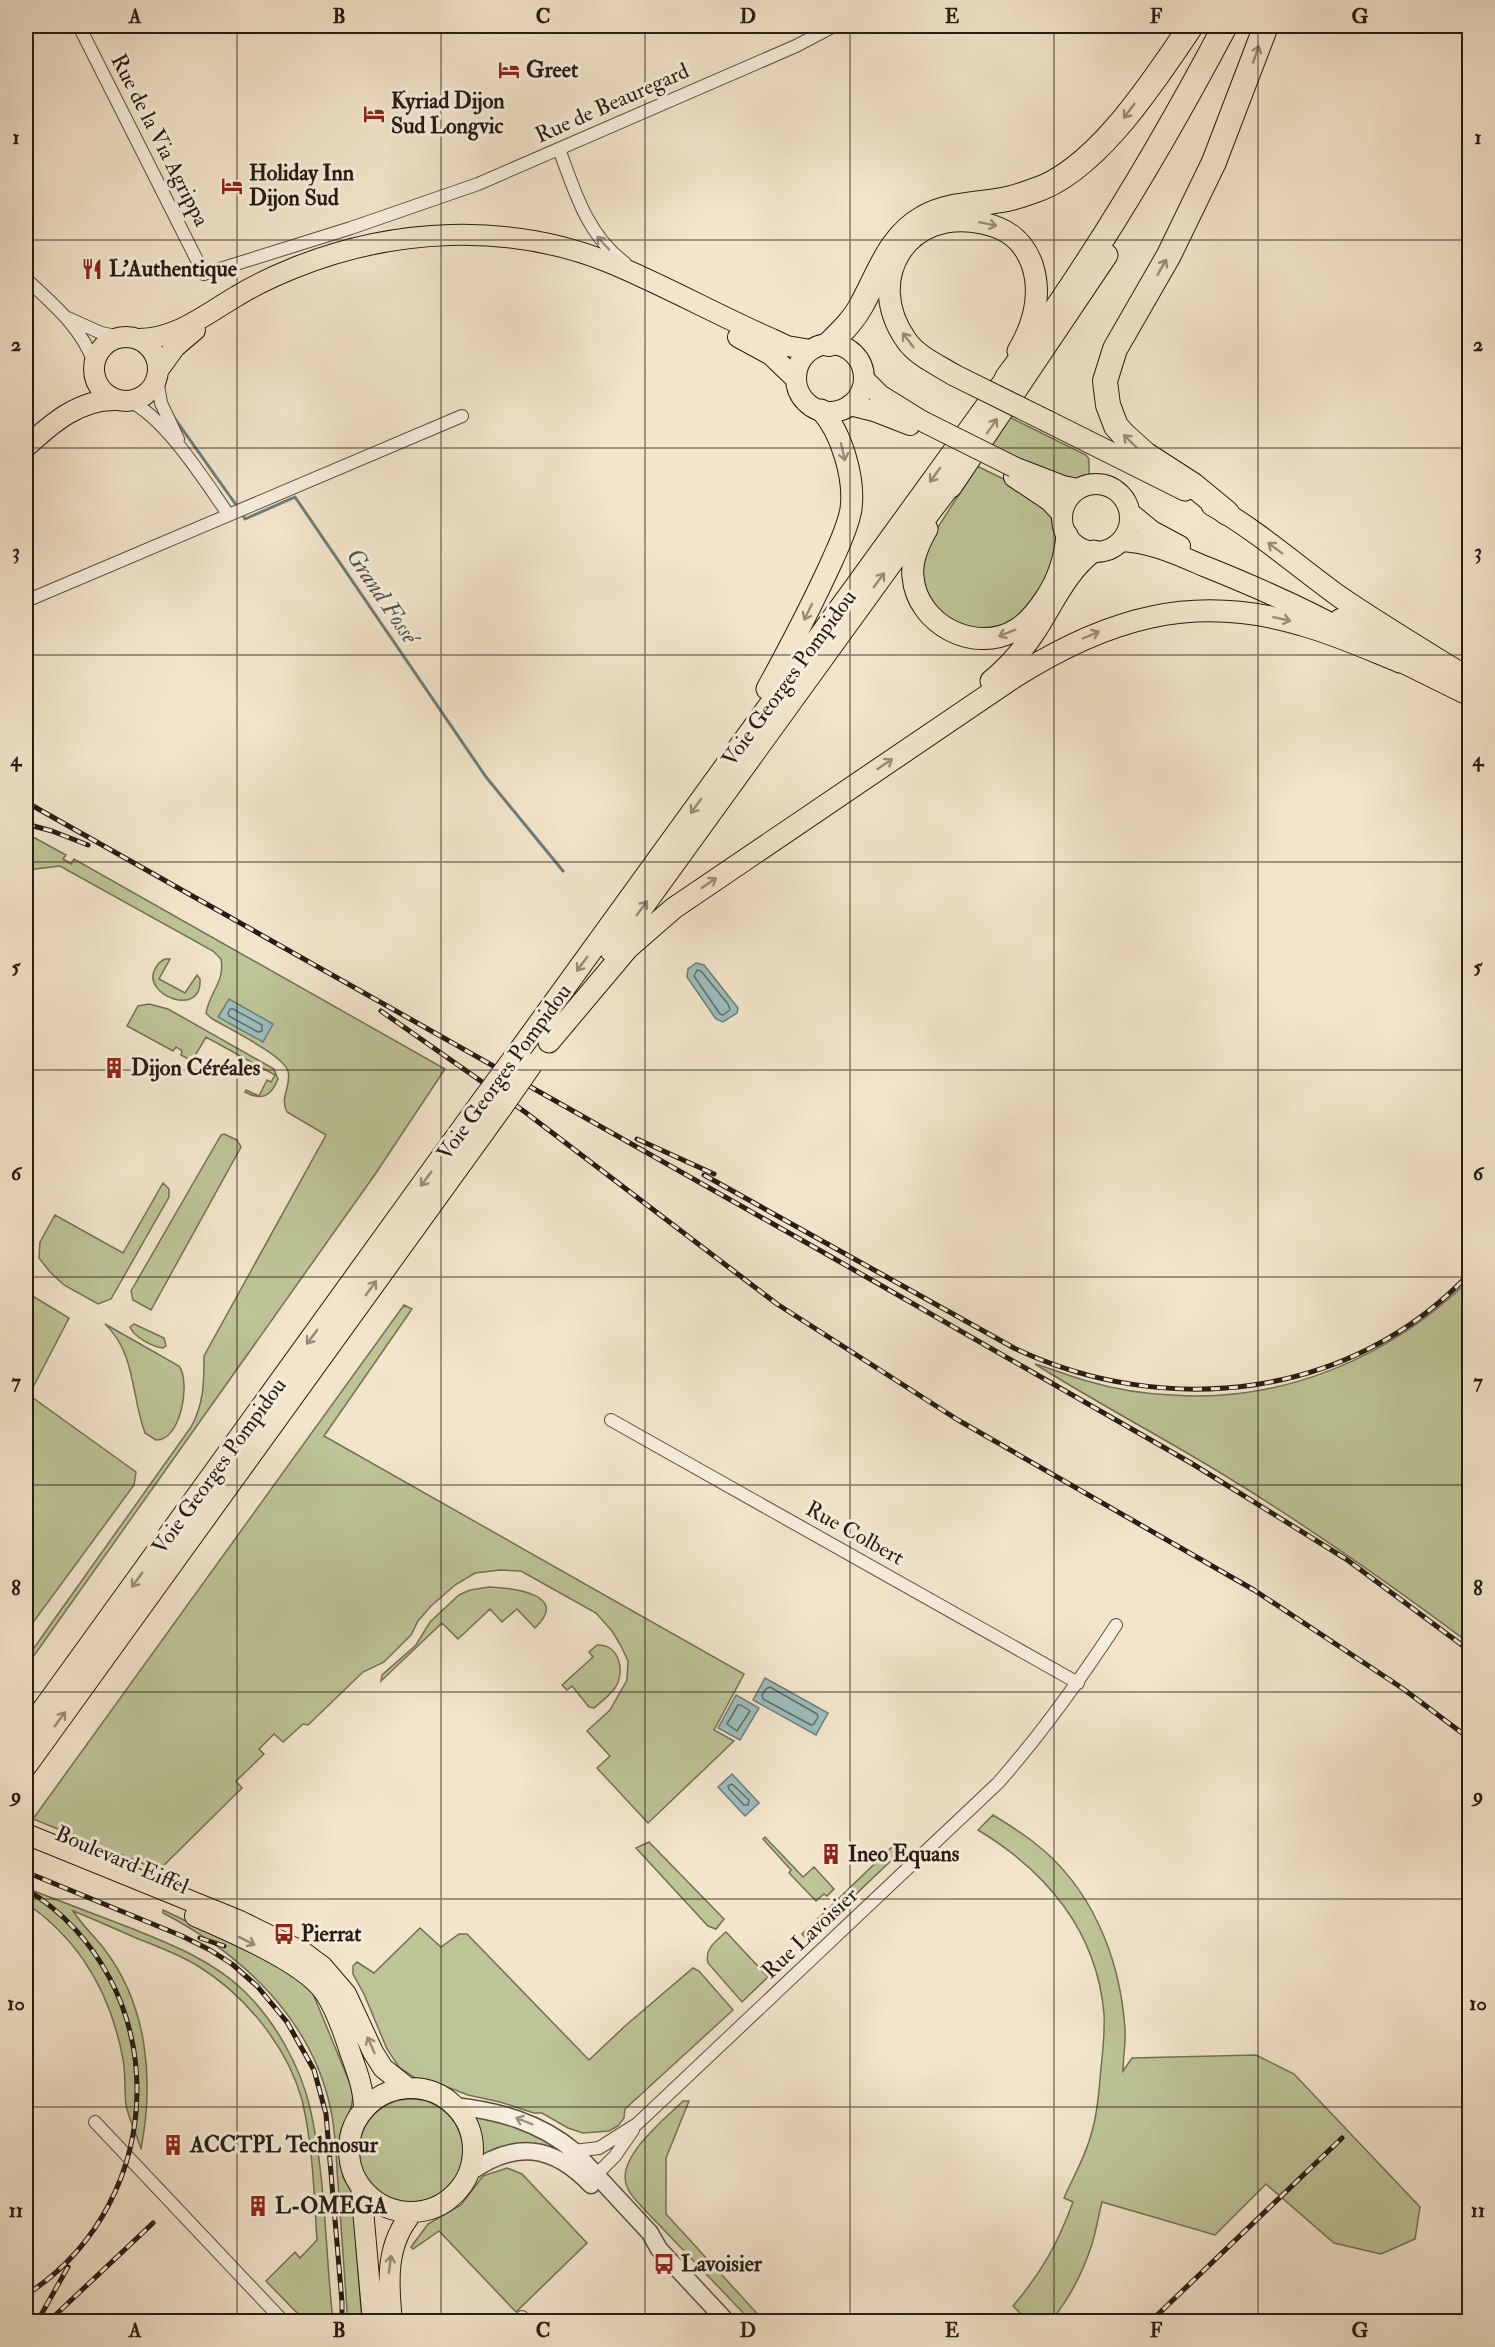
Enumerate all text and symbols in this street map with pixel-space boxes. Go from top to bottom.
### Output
text: A [128,4,142,29]
text: B [332,4,346,29]
text: C [536,4,550,29]
text: D [740,4,756,29]
text: E [945,4,960,29]
text: F [1150,4,1163,29]
text: G [1352,4,1369,29]
one-way arrow [1252,46,1263,64]
street label: Rue de la Via Agrippa [104,49,216,232]
place label: Greet [526,56,579,84]
street label: Rue de Beauregard [531,56,693,149]
hotel icon: Greet [497,58,521,82]
place label: Kyriad Dijon Sud Longvic [391,87,505,141]
hotel icon: Kyriad Dijon Sud Longvic [362,102,386,126]
one-way arrow [1123,102,1136,118]
text: 1 [12,125,20,150]
text: 1 [1474,125,1482,150]
place label: Holiday Inn Dijon Sud [249,159,355,212]
hotel icon: Holiday Inn Dijon Sud [220,174,244,198]
one-way arrow [978,219,998,230]
one-way arrow [596,236,610,251]
place label: L'Authentique [109,255,238,284]
restaurant icon: L'Authentique [80,257,104,281]
one-way arrow [1156,259,1168,276]
text: 2 [11,332,21,357]
one-way arrow [902,332,915,348]
text: 2 [1473,332,1483,357]
one-way arrow [986,418,998,435]
one-way arrow [1122,433,1137,448]
one-way arrow [838,442,850,461]
one-way arrow [929,467,941,483]
text: 3 [12,539,20,564]
text: 3 [1474,539,1482,564]
water label: Grand Fossé [339,542,427,653]
one-way arrow [1268,542,1284,554]
one-way arrow [873,572,885,588]
street label: Voie Georges Pompidou [715,584,863,773]
one-way arrow [802,603,814,620]
one-way arrow [1272,614,1291,626]
one-way arrow [998,629,1017,640]
one-way arrow [1081,629,1099,640]
text: 4 [10,747,23,772]
text: 4 [1472,747,1485,772]
one-way arrow [876,758,893,770]
one-way arrow [690,797,702,813]
one-way arrow [700,877,717,890]
one-way arrow [636,900,648,916]
text: 5 [12,954,22,979]
text: 5 [1474,954,1484,979]
one-way arrow [576,955,588,971]
street label: Voie Georges Pompidou [430,978,578,1167]
place label: Dijon Céréales [131,1054,261,1082]
building icon: Dijon Céréales [102,1056,126,1080]
text: 6 [11,1161,23,1186]
text: 6 [1473,1161,1485,1186]
one-way arrow [420,1170,432,1186]
one-way arrow [365,1281,377,1297]
one-way arrow [306,1329,318,1345]
text: 7 [11,1369,21,1394]
text: 7 [1473,1369,1483,1394]
street label: Voie Georges Pompidou [145,1372,293,1561]
street label: Rue Colbert [801,1495,909,1571]
one-way arrow [131,1572,143,1588]
text: 8 [11,1576,21,1601]
text: 8 [1473,1576,1483,1601]
one-way arrow [54,1711,66,1727]
text: 9 [9,1783,21,1808]
text: 9 [1471,1783,1483,1808]
street label: Boulevard Eiffel [51,1819,193,1901]
place label: Ineo Equans [848,1840,960,1869]
building icon: Ineo Equans [819,1842,843,1866]
street label: Rue Lavoisier [756,1881,865,1985]
place label: Pierrat [301,1920,362,1948]
bus stop icon: Pierrat [272,1922,296,1946]
one-way arrow [238,1936,256,1948]
text: 10 [7,1991,25,2016]
text: 10 [1469,1991,1487,2016]
one-way arrow [364,2036,376,2054]
one-way arrow [515,2115,534,2126]
place label: ACCTPL Technosur [189,2131,379,2159]
building icon: ACCTPL Technosur [161,2133,185,2157]
place label: L-OMEGA [275,2192,389,2220]
building icon: L-OMEGA [246,2194,270,2218]
text: 11 [9,2198,23,2223]
text: 11 [1471,2198,1485,2223]
place label: Lavoisier [681,2250,763,2278]
bus stop icon: Lavoisier [652,2252,676,2276]
one-way arrow [385,2254,396,2274]
text: A [128,2318,142,2343]
text: B [332,2318,346,2343]
text: C [536,2318,550,2343]
text: D [740,2318,756,2343]
text: E [945,2318,960,2343]
text: F [1150,2318,1163,2343]
text: G [1352,2318,1369,2343]

